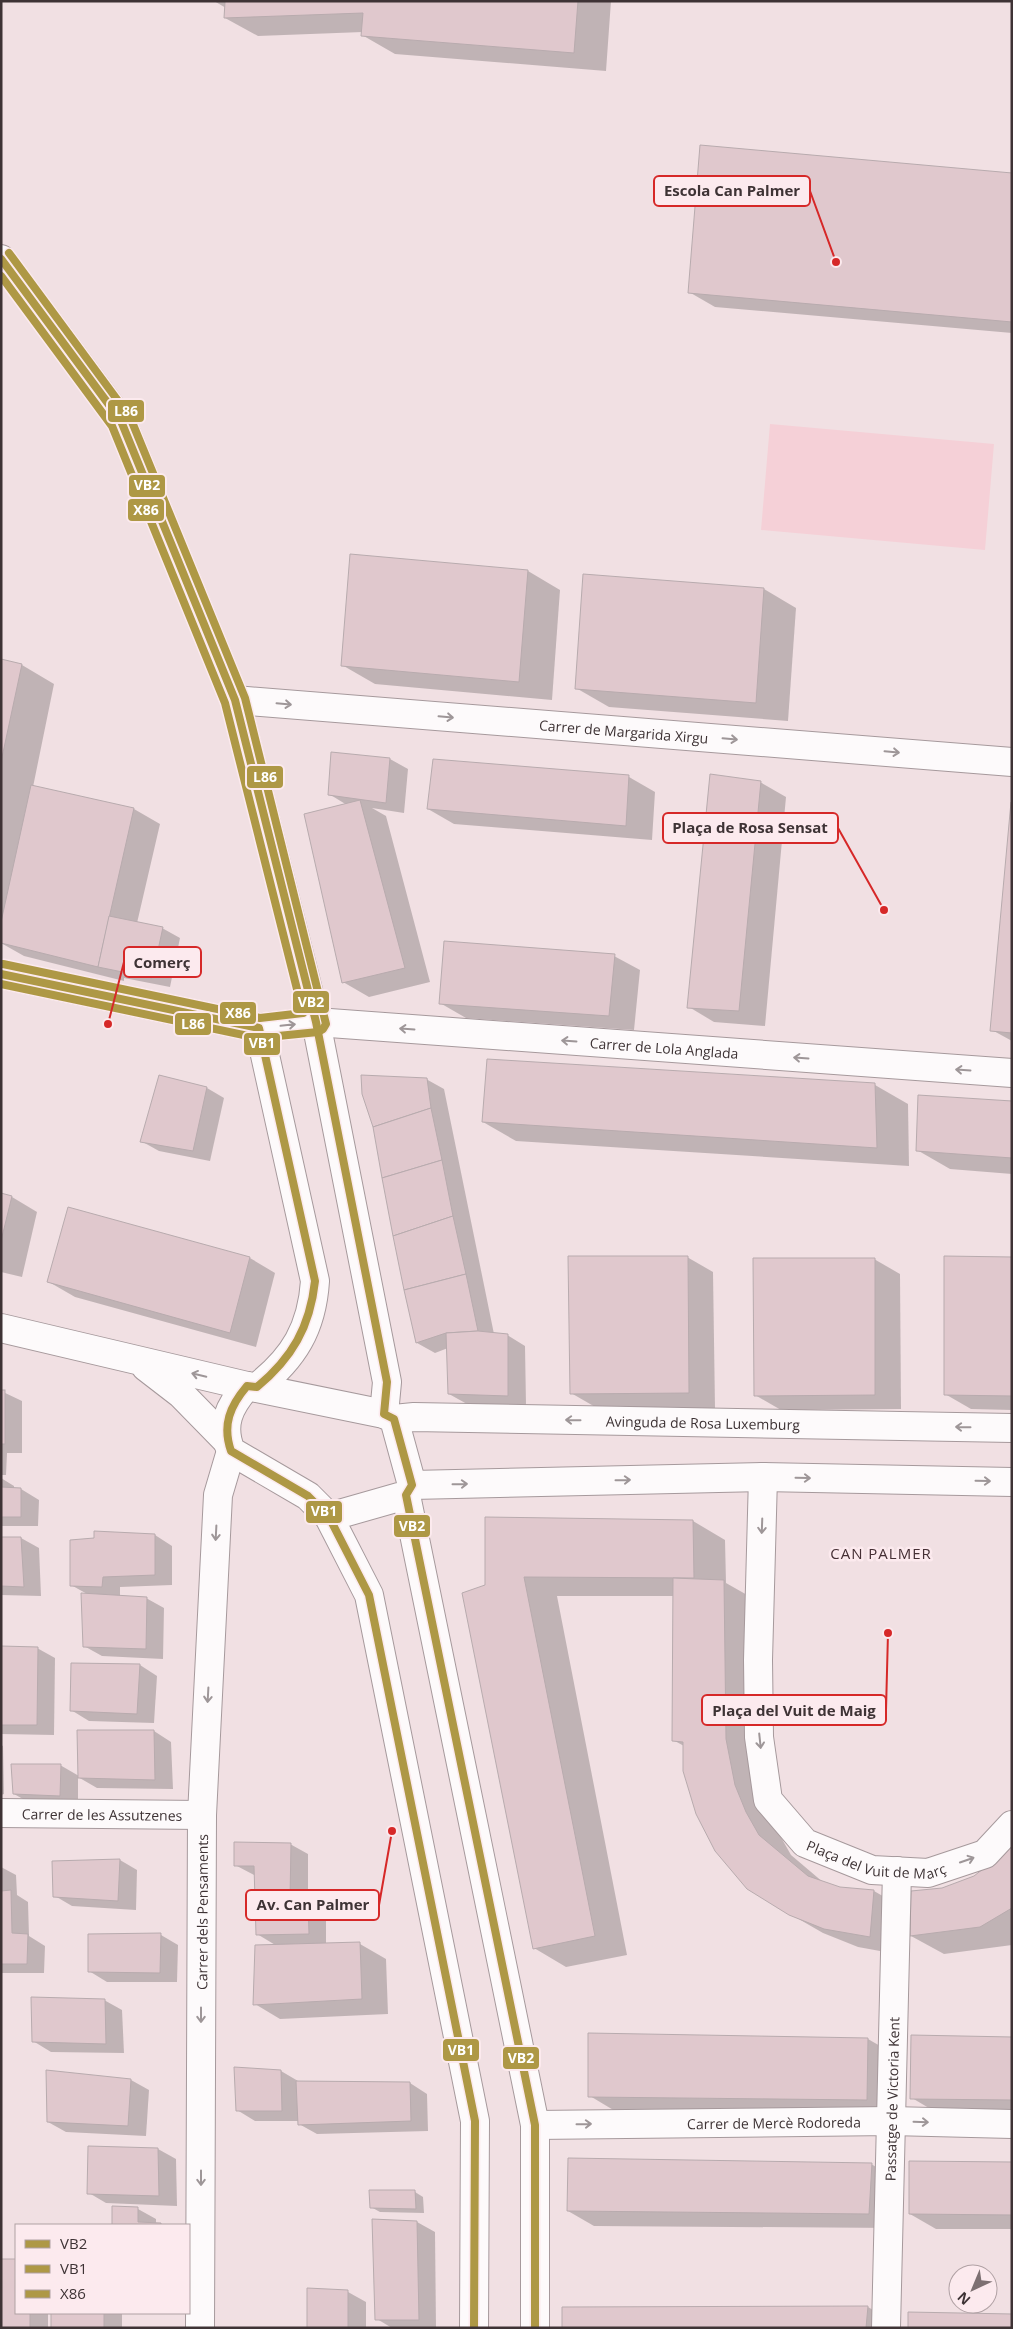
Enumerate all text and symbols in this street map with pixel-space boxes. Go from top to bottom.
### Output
callout: Escola Can Palmer [654,176,810,206]
text: Escola Can Palmer [664,180,800,200]
line badge: L86 [107,399,145,423]
text: L86 [114,401,138,420]
line badge: VB2 [128,474,166,498]
text: VB2 [134,475,160,494]
line badge: X86 [127,498,165,522]
text: X86 [133,500,159,519]
one-way arrow [276,699,292,708]
one-way arrow [438,712,454,721]
street label: Carrer de Margarida Xirgu [538,715,709,747]
one-way arrow [722,735,738,744]
one-way arrow [884,748,900,757]
line badge: L86 [246,765,284,789]
text: L86 [253,767,277,786]
callout: Plaça de Rosa Sensat [663,813,838,843]
text: Plaça de Rosa Sensat [672,817,828,837]
callout: Comerç [124,947,201,977]
text: Comerç [134,952,191,972]
line badge: VB2 [292,990,330,1014]
text: VB2 [298,992,324,1011]
line badge: X86 [219,1001,257,1025]
text: X86 [225,1003,251,1022]
line badge: L86 [174,1012,212,1036]
text: L86 [181,1014,205,1033]
one-way arrow [279,1020,295,1030]
one-way arrow [399,1024,415,1033]
line badge: VB1 [243,1032,281,1056]
text: VB1 [249,1033,275,1052]
street label: Carrer de Lola Anglada [589,1033,739,1062]
one-way arrow [561,1036,577,1045]
one-way arrow [793,1053,809,1062]
one-way arrow [955,1065,971,1074]
one-way arrow [192,1370,208,1379]
street label: Avinguda de Rosa Luxemburg [606,1411,800,1434]
one-way arrow [565,1415,582,1425]
one-way arrow [955,1423,971,1432]
one-way arrow [794,1473,811,1483]
one-way arrow [614,1475,631,1485]
one-way arrow [974,1477,990,1486]
one-way arrow [452,1479,468,1488]
line badge: VB1 [305,1500,343,1524]
text: VB1 [311,1501,337,1520]
line badge: VB2 [393,1514,431,1538]
text: VB2 [399,1516,425,1535]
one-way arrow [757,1518,767,1534]
one-way arrow [211,1524,221,1541]
district label: CAN PALMER [830,1543,932,1563]
one-way arrow [204,1687,213,1703]
callout: Plaça del Vuit de Maig [702,1695,886,1725]
text: Plaça del Vuit de Maig [712,1700,876,1720]
one-way arrow [755,1733,765,1749]
street label: Carrer de les Assutzenes [22,1804,183,1824]
street label: Carrer dels Pensaments [192,1834,211,1990]
street label: Plaça del Vuit de Març [804,1835,948,1883]
one-way arrow [958,1855,974,1865]
callout: Av. Can Palmer [246,1890,379,1920]
text: Av. Can Palmer [257,1894,370,1914]
one-way arrow [197,2007,206,2023]
street label: Passatge de Victoria Kent [880,2017,903,2181]
line badge: VB1 [442,2038,480,2062]
text: VB1 [448,2040,474,2059]
line badge: VB2 [502,2046,540,2070]
text: VB2 [508,2048,534,2067]
street label: Carrer de Mercè Rodoreda [687,2112,861,2133]
one-way arrow [913,2117,929,2126]
one-way arrow [575,2119,591,2129]
one-way arrow [196,2169,206,2185]
legend [15,2224,190,2314]
text: VB2 [60,2233,87,2253]
text: VB1 [60,2258,87,2278]
north arrow [948,2264,998,2314]
text: X86 [60,2283,86,2303]
text: N [953,2288,974,2310]

